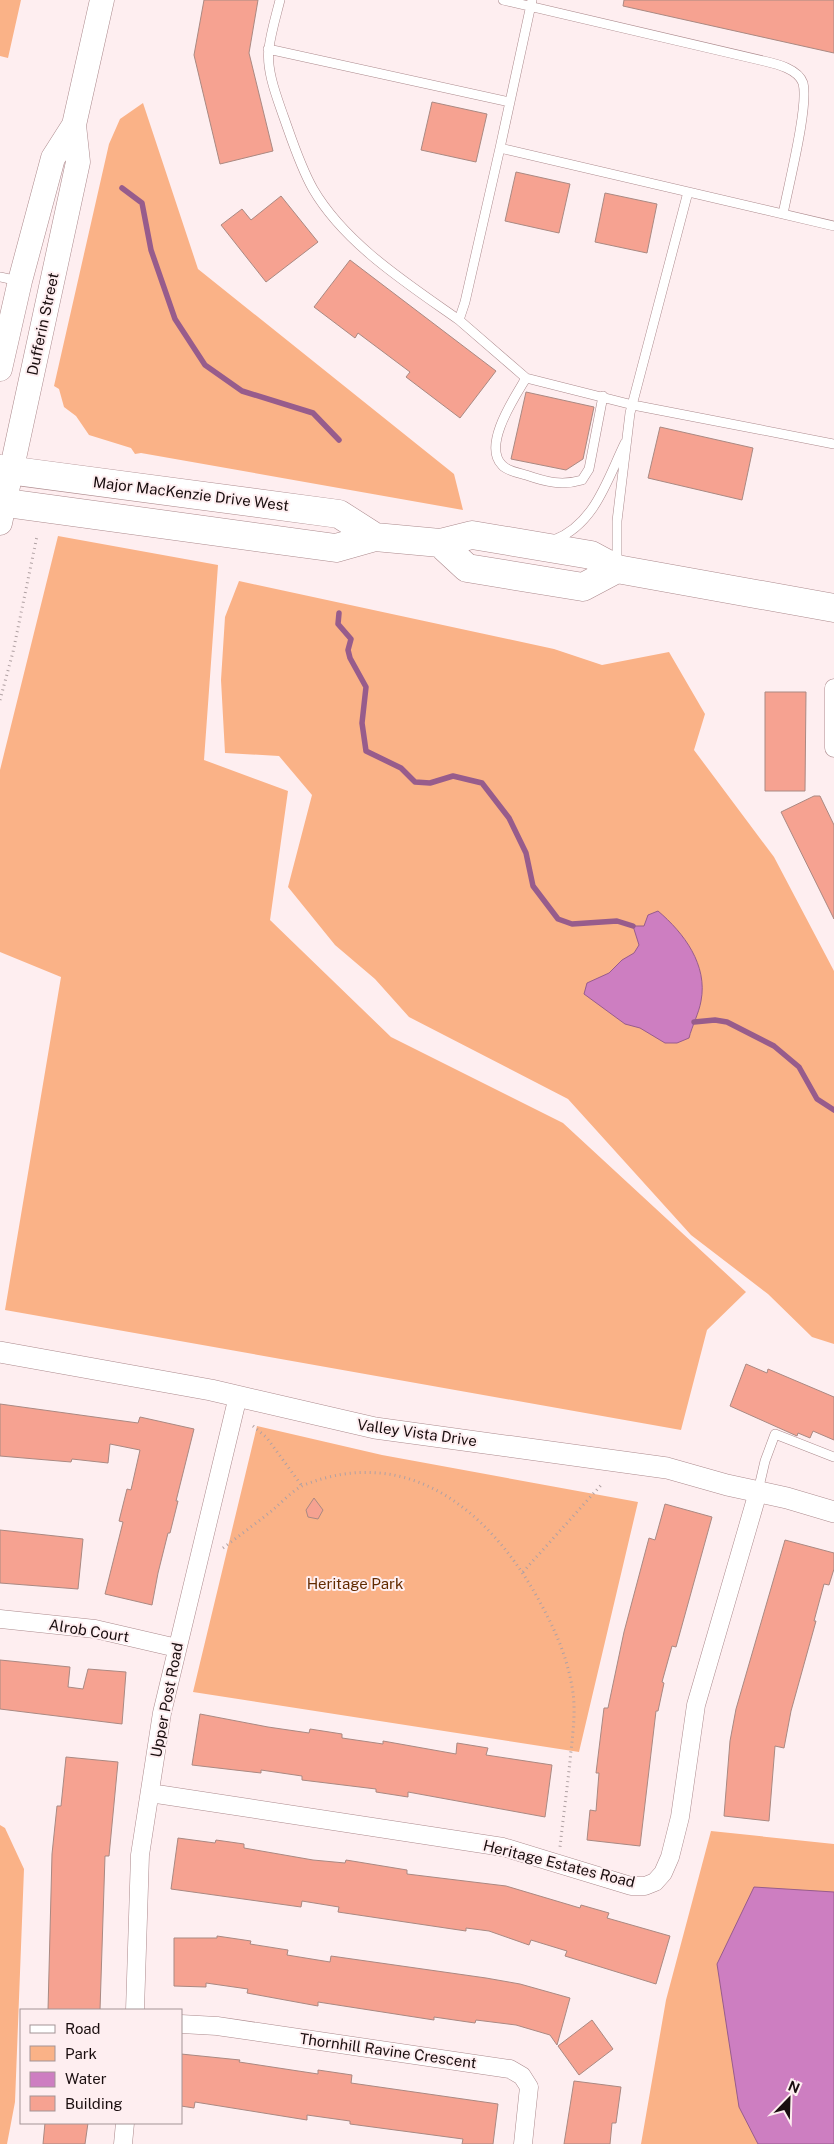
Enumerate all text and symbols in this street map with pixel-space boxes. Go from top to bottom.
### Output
street label: Dufferin Street [23,271,62,377]
street label: Major MacKenzie Drive West [92,473,290,514]
street label: Valley Vista Drive [356,1416,478,1449]
park label: Heritage Park [307,1575,403,1592]
street label: Alrob Court [48,1616,131,1645]
street label: Upper Post Road [147,1641,186,1759]
street label: Heritage Estates Road [481,1836,637,1891]
legend [20,2009,182,2124]
text: Road [65,2020,101,2037]
street label: Thornhill Ravine Crescent [298,2030,478,2071]
text: Park [65,2045,97,2062]
text: Water [65,2070,107,2087]
north arrow [764,2074,814,2124]
text: N [786,2078,802,2097]
text: Building [65,2095,123,2112]

